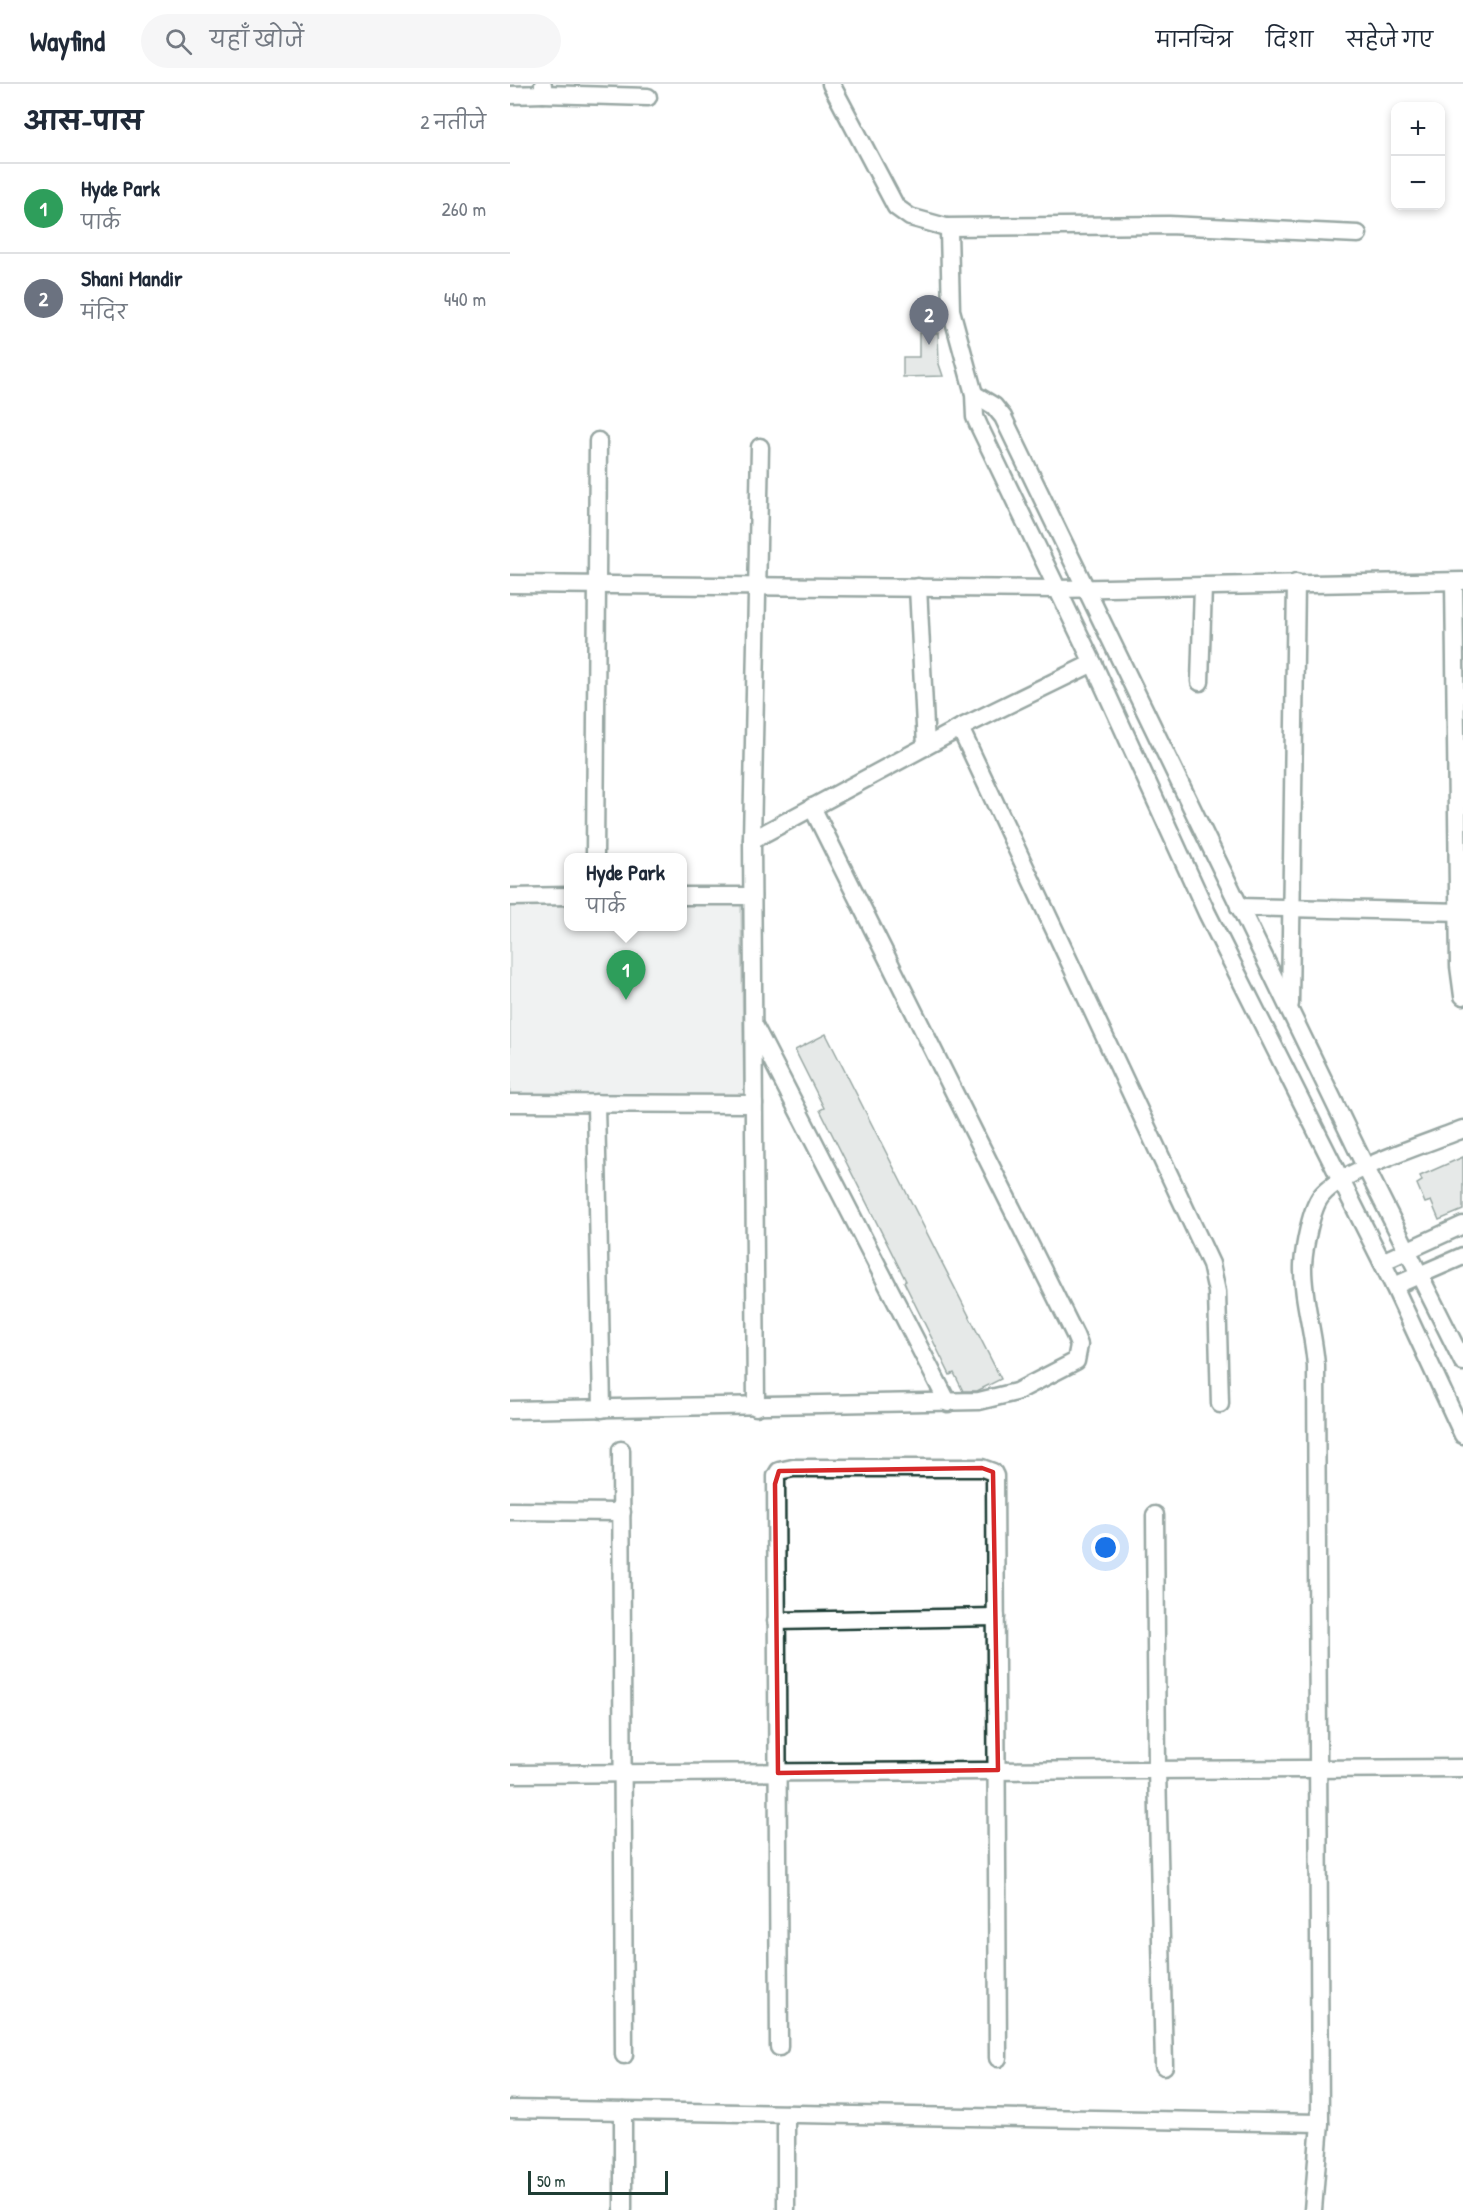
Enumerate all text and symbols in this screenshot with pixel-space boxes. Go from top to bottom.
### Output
search box [141,14,561,68]
text: Wayfind [30,22,105,60]
text: यहाँ खोजें [210,24,304,54]
icon: search [162,25,195,58]
text: मानचित्र [1156,25,1233,54]
text: दिशा [1266,25,1313,54]
text: सहेजे गए [1346,25,1433,54]
map controls [1391,102,1445,210]
button: + [1391,102,1445,156]
text: आस-पास [24,103,143,138]
text: 2 नतीजे [420,108,486,135]
button: − [1391,156,1445,210]
text: Hyde Park [81,173,160,203]
text: 1 [40,195,47,222]
text: 260 m [442,195,486,222]
text: पार्क [81,208,120,235]
text: Shani Mandir [81,263,183,293]
text: 2 [39,285,48,312]
text: 440 m [444,285,486,312]
pin: 2 [910,296,948,345]
text: मंदिर [81,298,127,325]
popup [564,853,687,931]
text: Hyde Park [586,857,665,887]
text: पार्क [586,892,625,919]
pin: 1 [606,950,646,1000]
your location [1091,1533,1120,1562]
scale bar [528,2168,668,2196]
text: 50 m [537,2170,566,2192]

